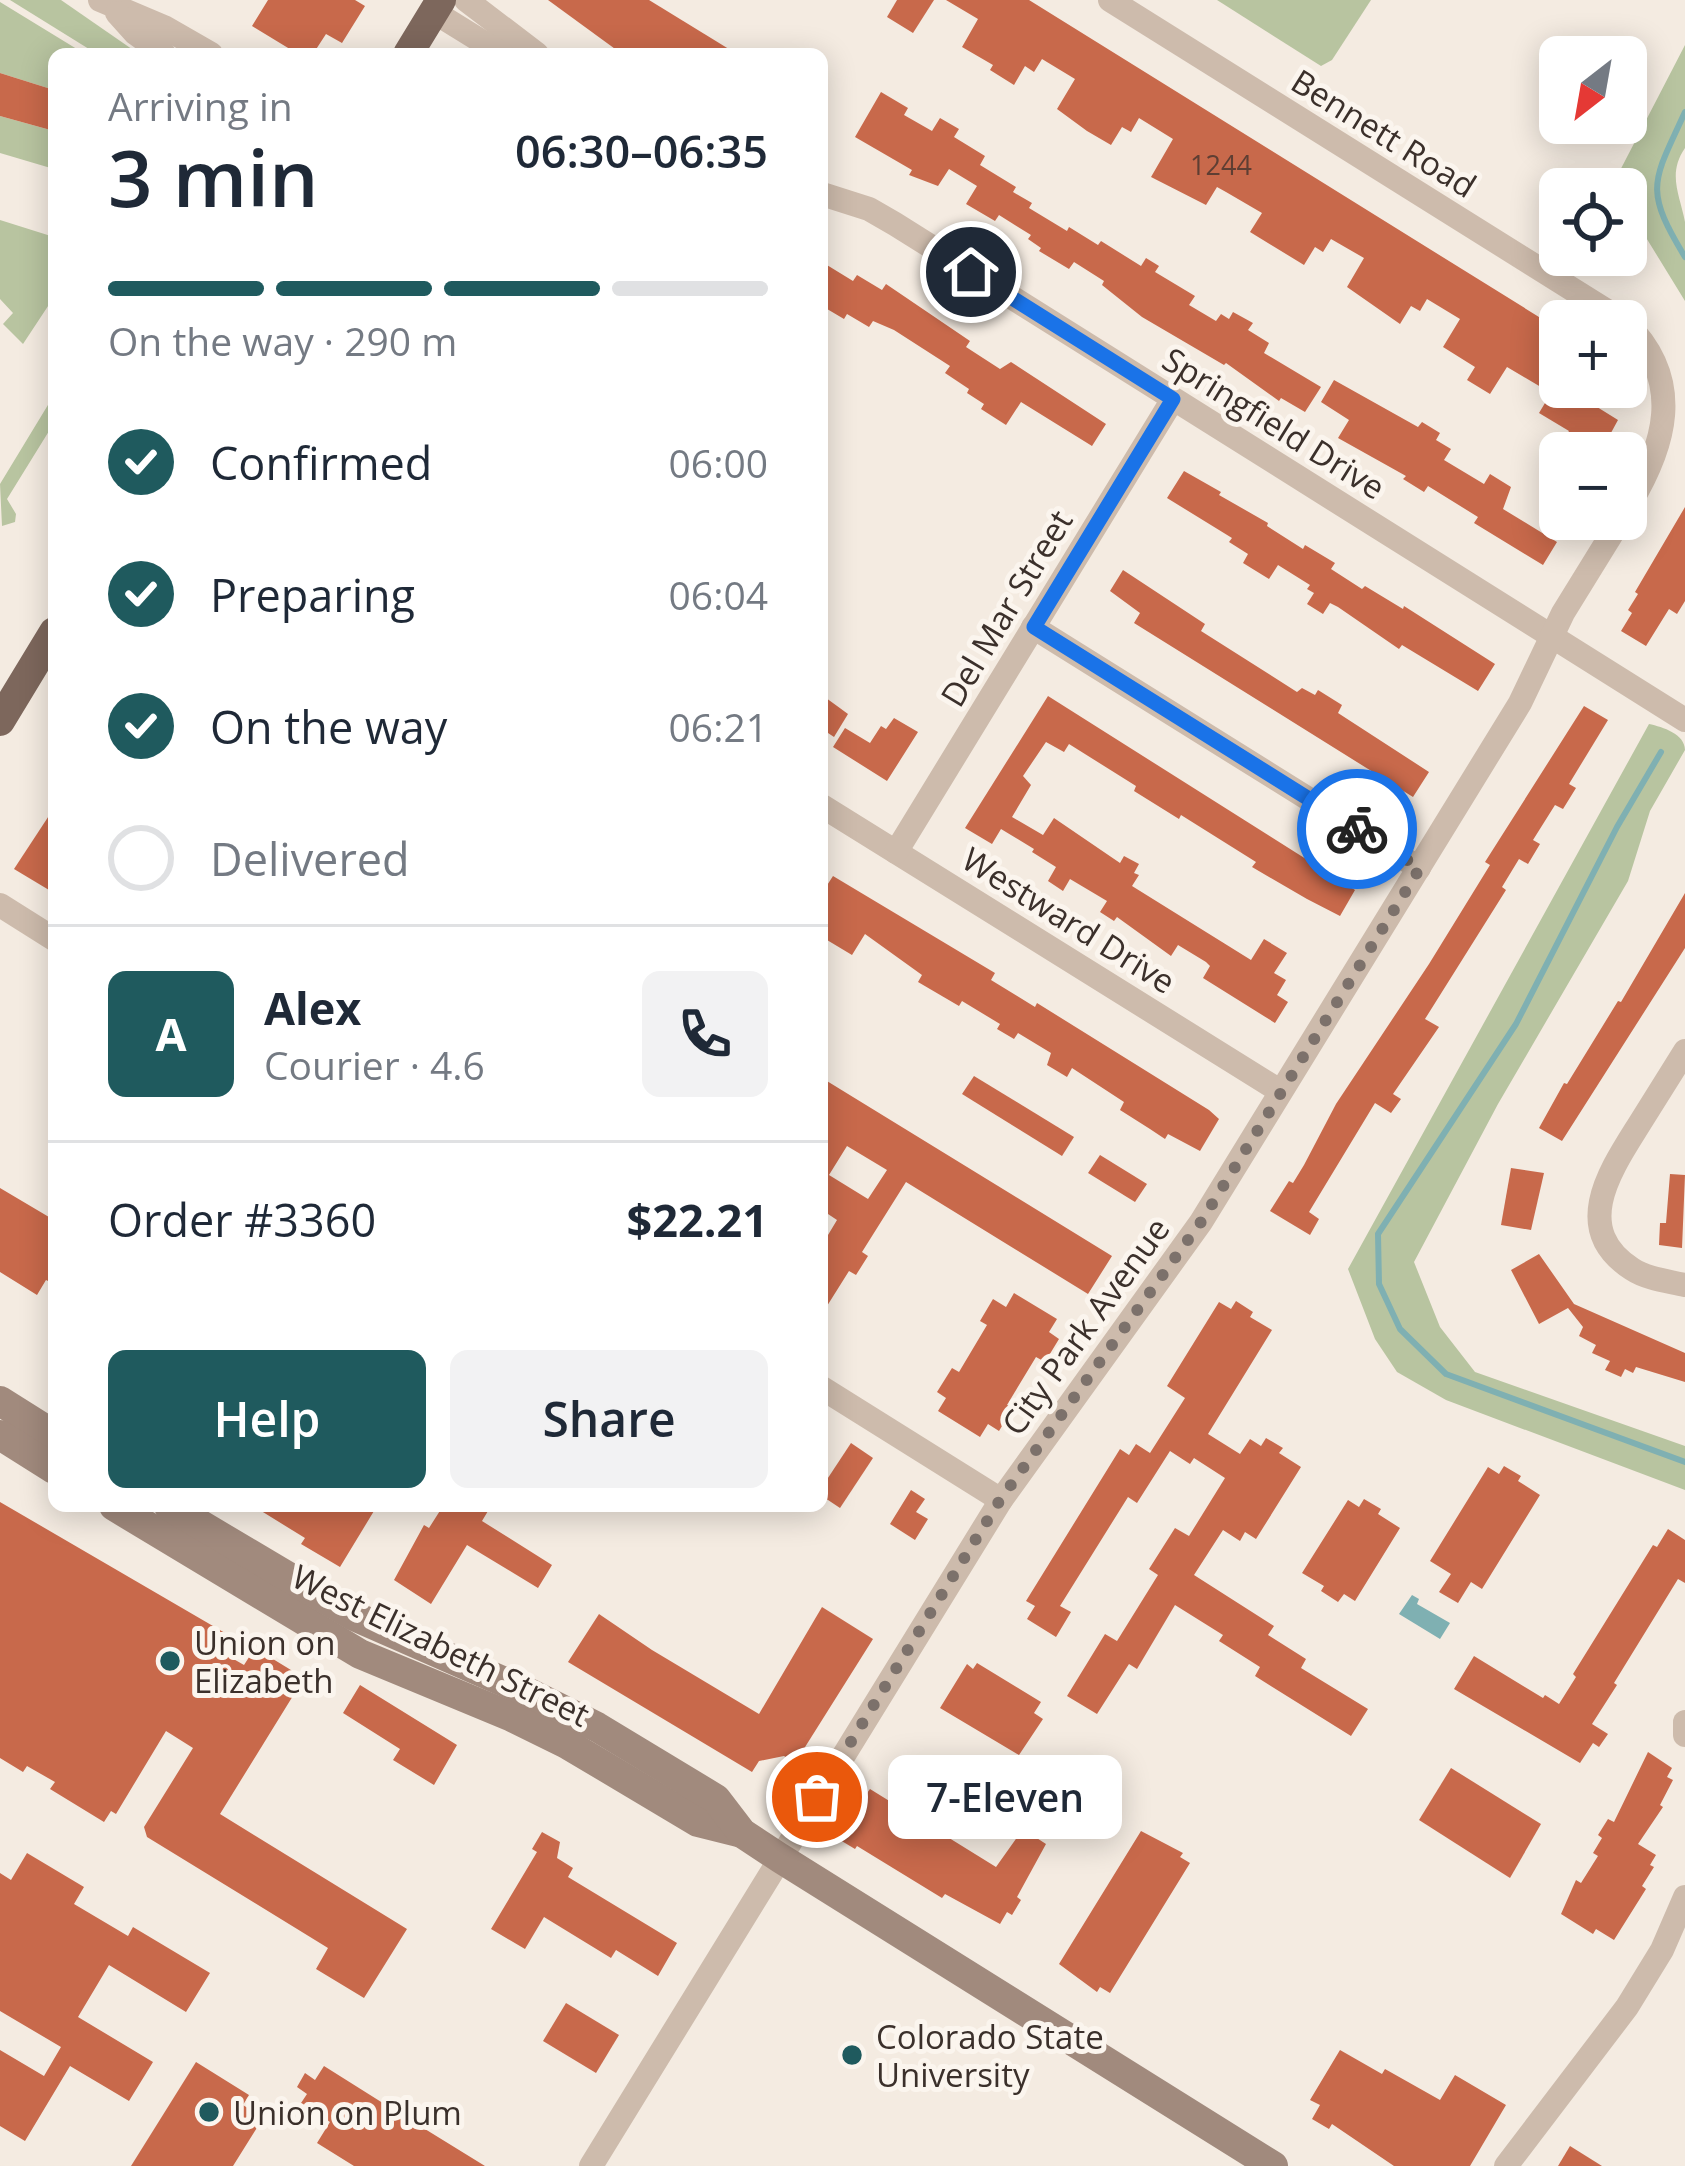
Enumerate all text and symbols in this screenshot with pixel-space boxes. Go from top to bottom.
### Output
north arrow [1539,36,1647,144]
map controls [1539,36,1647,540]
street label: Bennett Road [1283,58,1485,208]
text: Arriving in [108,79,293,132]
text: 06:30–06:35 [515,120,768,181]
text: 3 min [108,124,319,230]
house number: 1244 [1190,146,1252,183]
button: locate [1539,168,1647,276]
pin [920,221,1022,323]
icon: home [938,239,1004,305]
button: + [1539,300,1647,408]
text: On the way · 290 m [108,314,457,367]
street label: Springfield Drive [1154,337,1394,509]
icon: check [108,429,174,495]
text: Confirmed [210,432,432,493]
button: − [1539,432,1647,540]
text: 06:00 [669,436,768,489]
street label: Del Mar Street [930,501,1082,715]
icon: check [108,561,174,627]
text: Preparing [210,564,415,625]
text: 06:04 [669,568,768,621]
icon: check [108,693,174,759]
text: On the way [210,696,447,757]
text: 06:21 [669,700,768,753]
courier [1297,769,1417,889]
icon: bike [1324,796,1390,862]
text: Delivered [210,828,410,889]
street label: Westward Drive [954,836,1184,1004]
button: phone [642,971,768,1097]
text: Alex [264,977,361,1038]
text: A [155,1003,187,1064]
text: Courier · 4.6 [264,1038,485,1091]
text: Order #3360 [108,1189,376,1250]
text: $22.21 [627,1189,768,1250]
street label: City Park Avenue [991,1208,1179,1444]
button: Help [108,1350,426,1488]
button: Share [450,1350,768,1488]
street label: West Elizabeth Street [285,1553,597,1737]
place label: Union on Elizabeth [194,1620,335,1703]
marker: Union on Elizabeth [157,1648,183,1674]
pin [766,1746,868,1848]
callout: 7-Eleven [889,1755,1123,1839]
icon: bag [784,1764,850,1830]
text: 7-Eleven [926,1770,1084,1823]
place label: Colorado State University [876,2014,1104,2097]
marker: Colorado State University [839,2042,865,2068]
place label: Union on Plum [233,2090,462,2135]
marker: Union on Plum [196,2099,222,2125]

